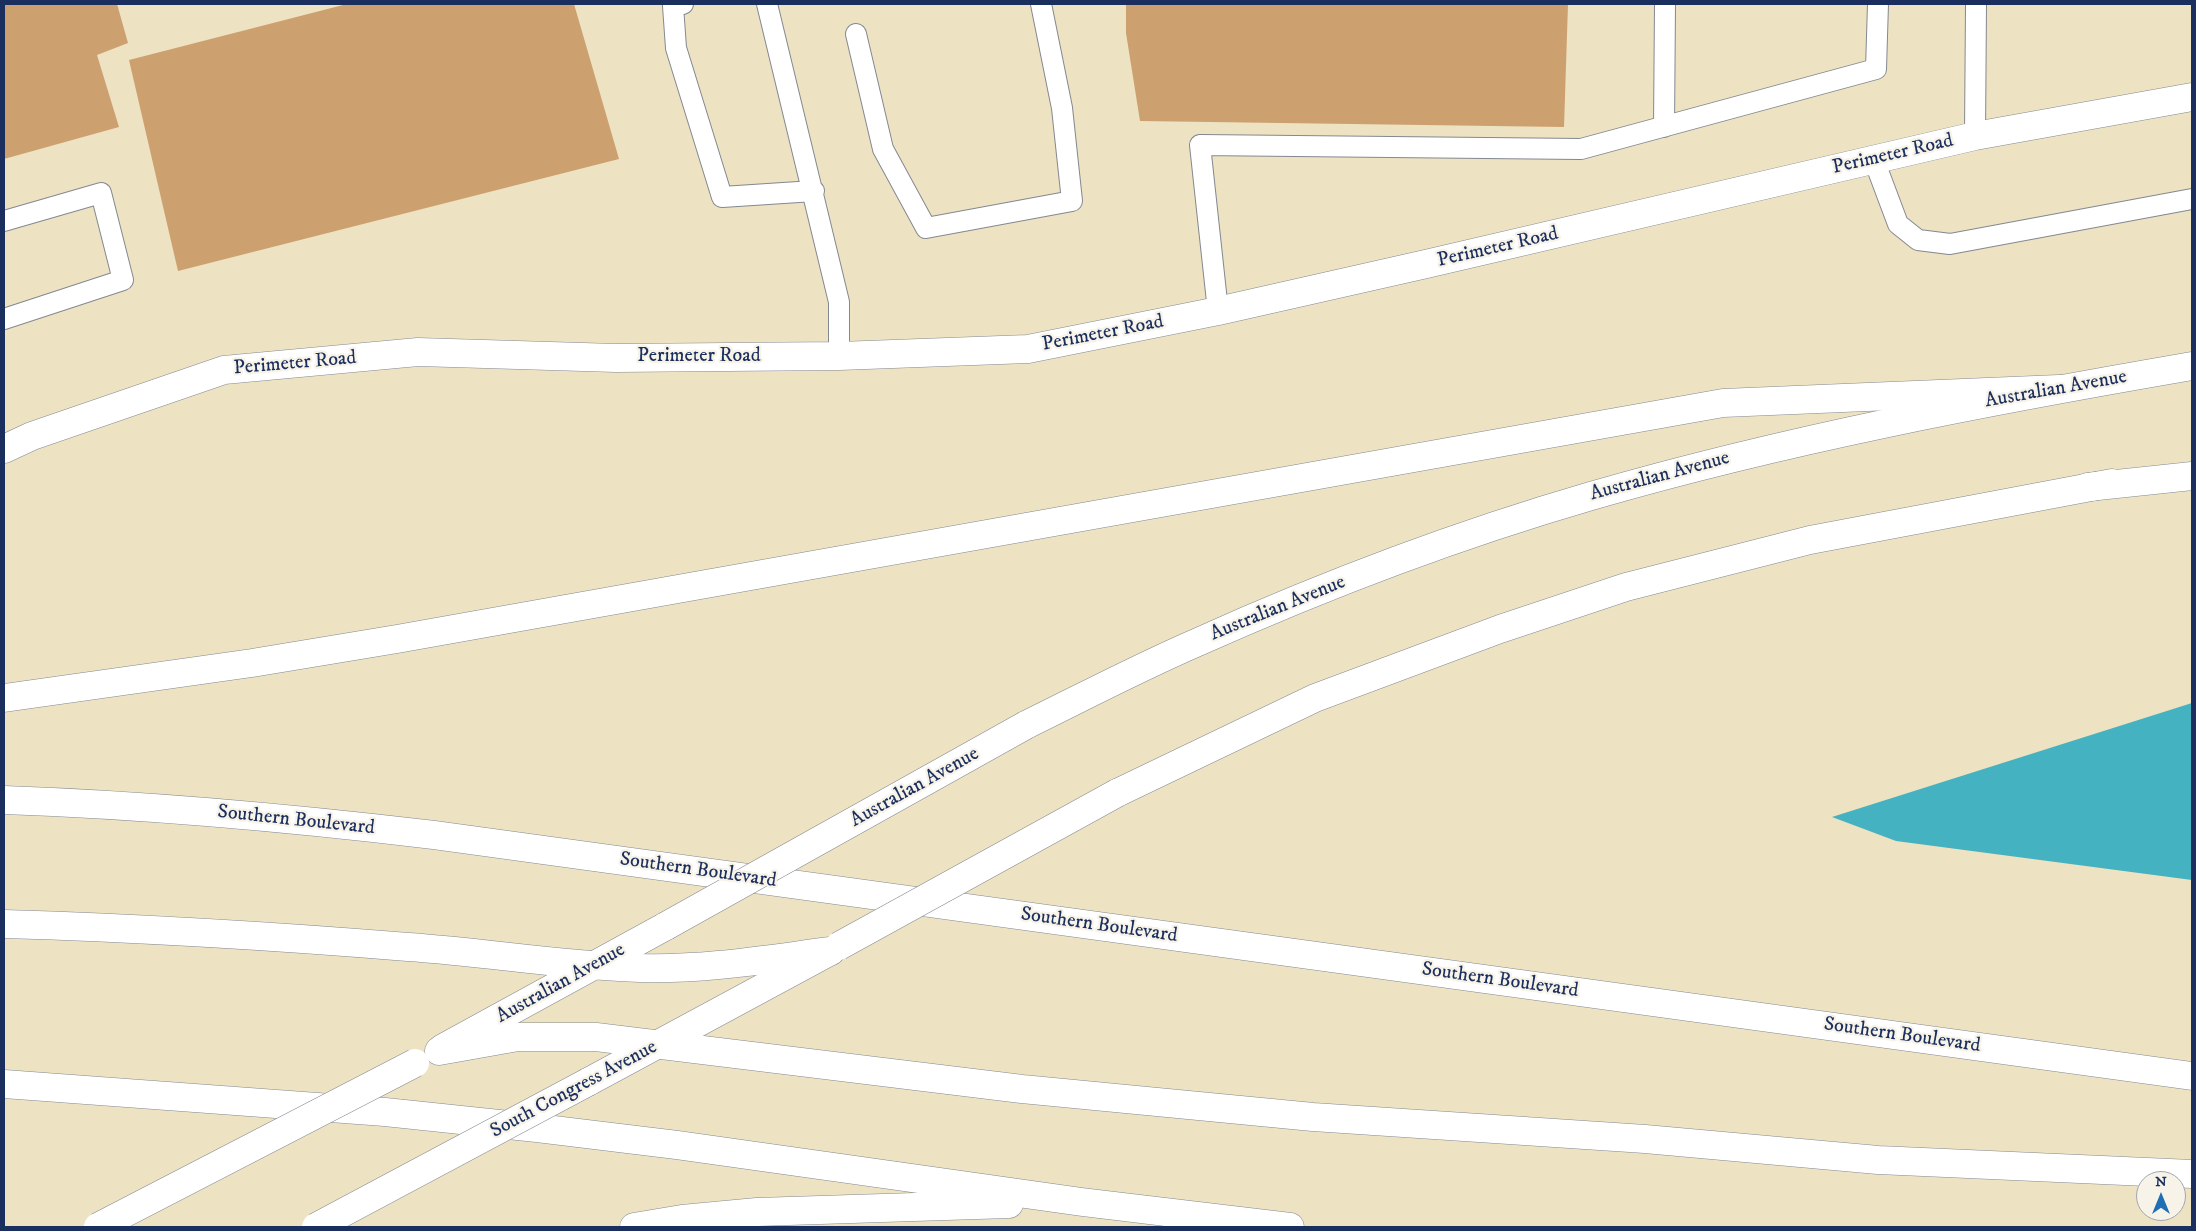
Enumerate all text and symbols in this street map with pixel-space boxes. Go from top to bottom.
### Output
street label: Perimeter Road [1830,129,1956,181]
street label: Perimeter Road [1435,222,1561,274]
street label: Perimeter Road [1040,310,1166,358]
street label: Perimeter Road [637,345,761,369]
street label: Perimeter Road [233,347,357,381]
street label: Australian Avenue [1983,366,2129,414]
street label: Australian Avenue [1588,447,1732,507]
street label: Australian Avenue [1207,571,1349,647]
street label: Australian Avenue [846,743,984,833]
street label: Southern Boulevard [216,801,376,841]
street label: Southern Boulevard [618,848,778,894]
street label: Southern Boulevard [1019,903,1179,949]
street label: Australian Avenue [492,939,630,1029]
street label: Southern Boulevard [1420,958,1580,1004]
street label: Southern Boulevard [1822,1013,1982,1059]
street label: South Congress Avenue [487,1036,661,1144]
north arrow [2136,1171,2186,1221]
text: N [2155,1173,2167,1191]

